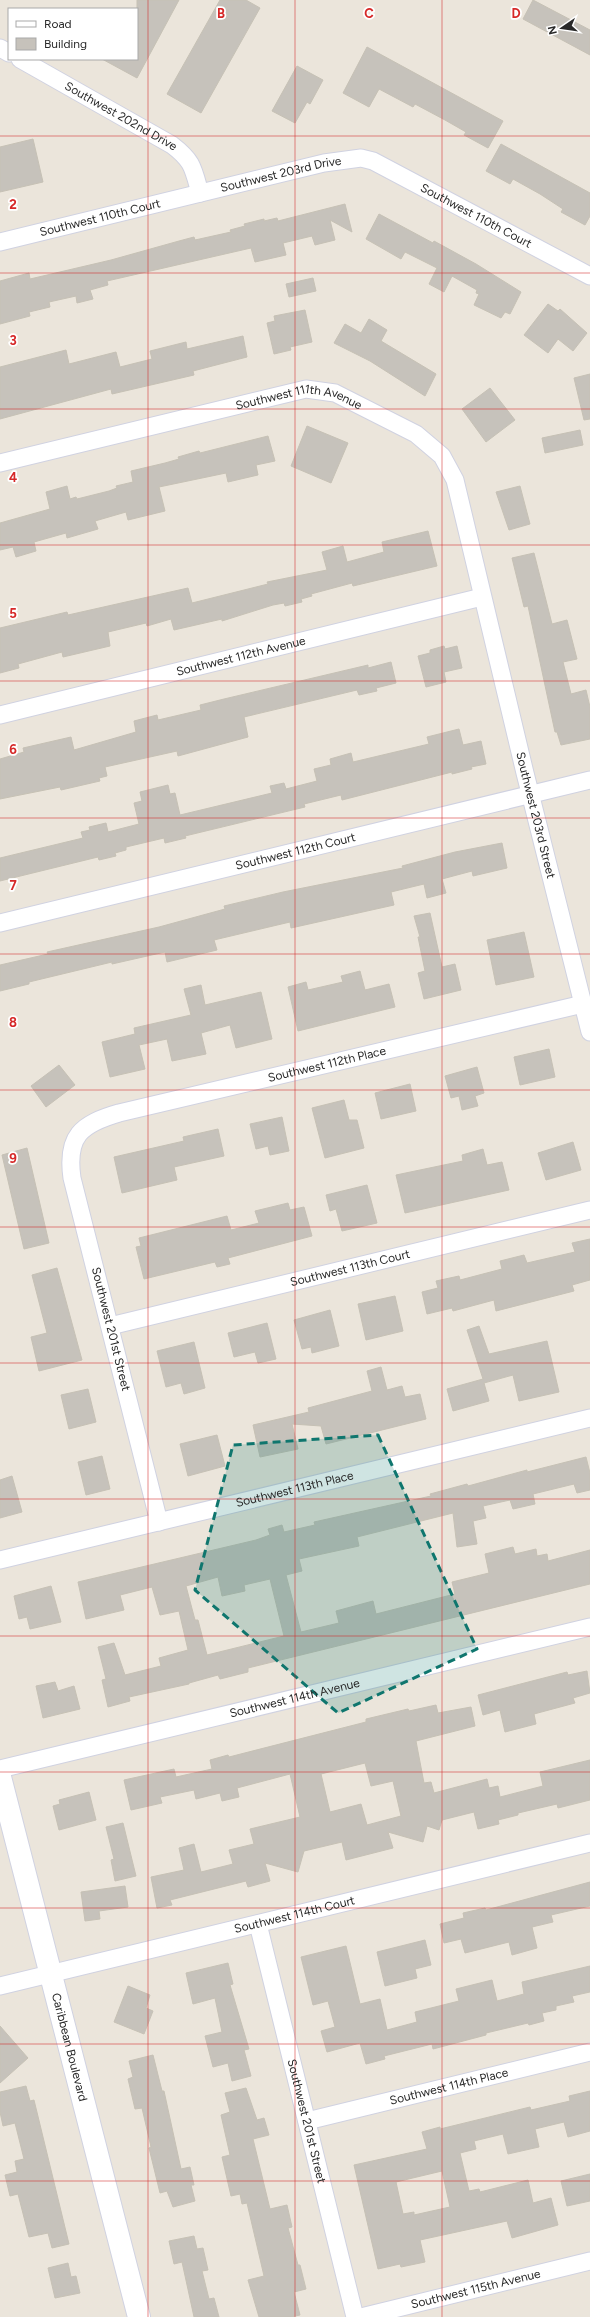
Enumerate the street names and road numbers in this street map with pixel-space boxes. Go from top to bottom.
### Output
street label: Southwest 202nd Drive [62,79,181,154]
street label: Southwest 203rd Drive [219,154,343,195]
street label: Southwest 110th Court [418,180,535,251]
street label: Southwest 110th Court [38,196,162,239]
street label: Southwest 111th Avenue [233,400,363,416]
street label: Southwest 112th Avenue [175,633,307,679]
street label: Southwest 203rd Street [513,751,558,880]
street label: Southwest 112th Court [234,830,357,873]
street label: Southwest 112th Place [266,1043,388,1085]
street label: Southwest 113th Court [289,1247,412,1289]
street label: Southwest 201st Street [89,1266,133,1393]
street label: Southwest 113th Place [234,1468,355,1510]
street label: Southwest 114th Avenue [228,1676,361,1721]
street label: Southwest 114th Court [233,1893,357,1936]
street label: Caribbean Boulevard [49,1991,90,2103]
street label: Southwest 201st Street [285,2058,329,2185]
street label: Southwest 114th Place [388,2065,510,2108]
street label: Southwest 115th Avenue [409,2266,542,2312]

